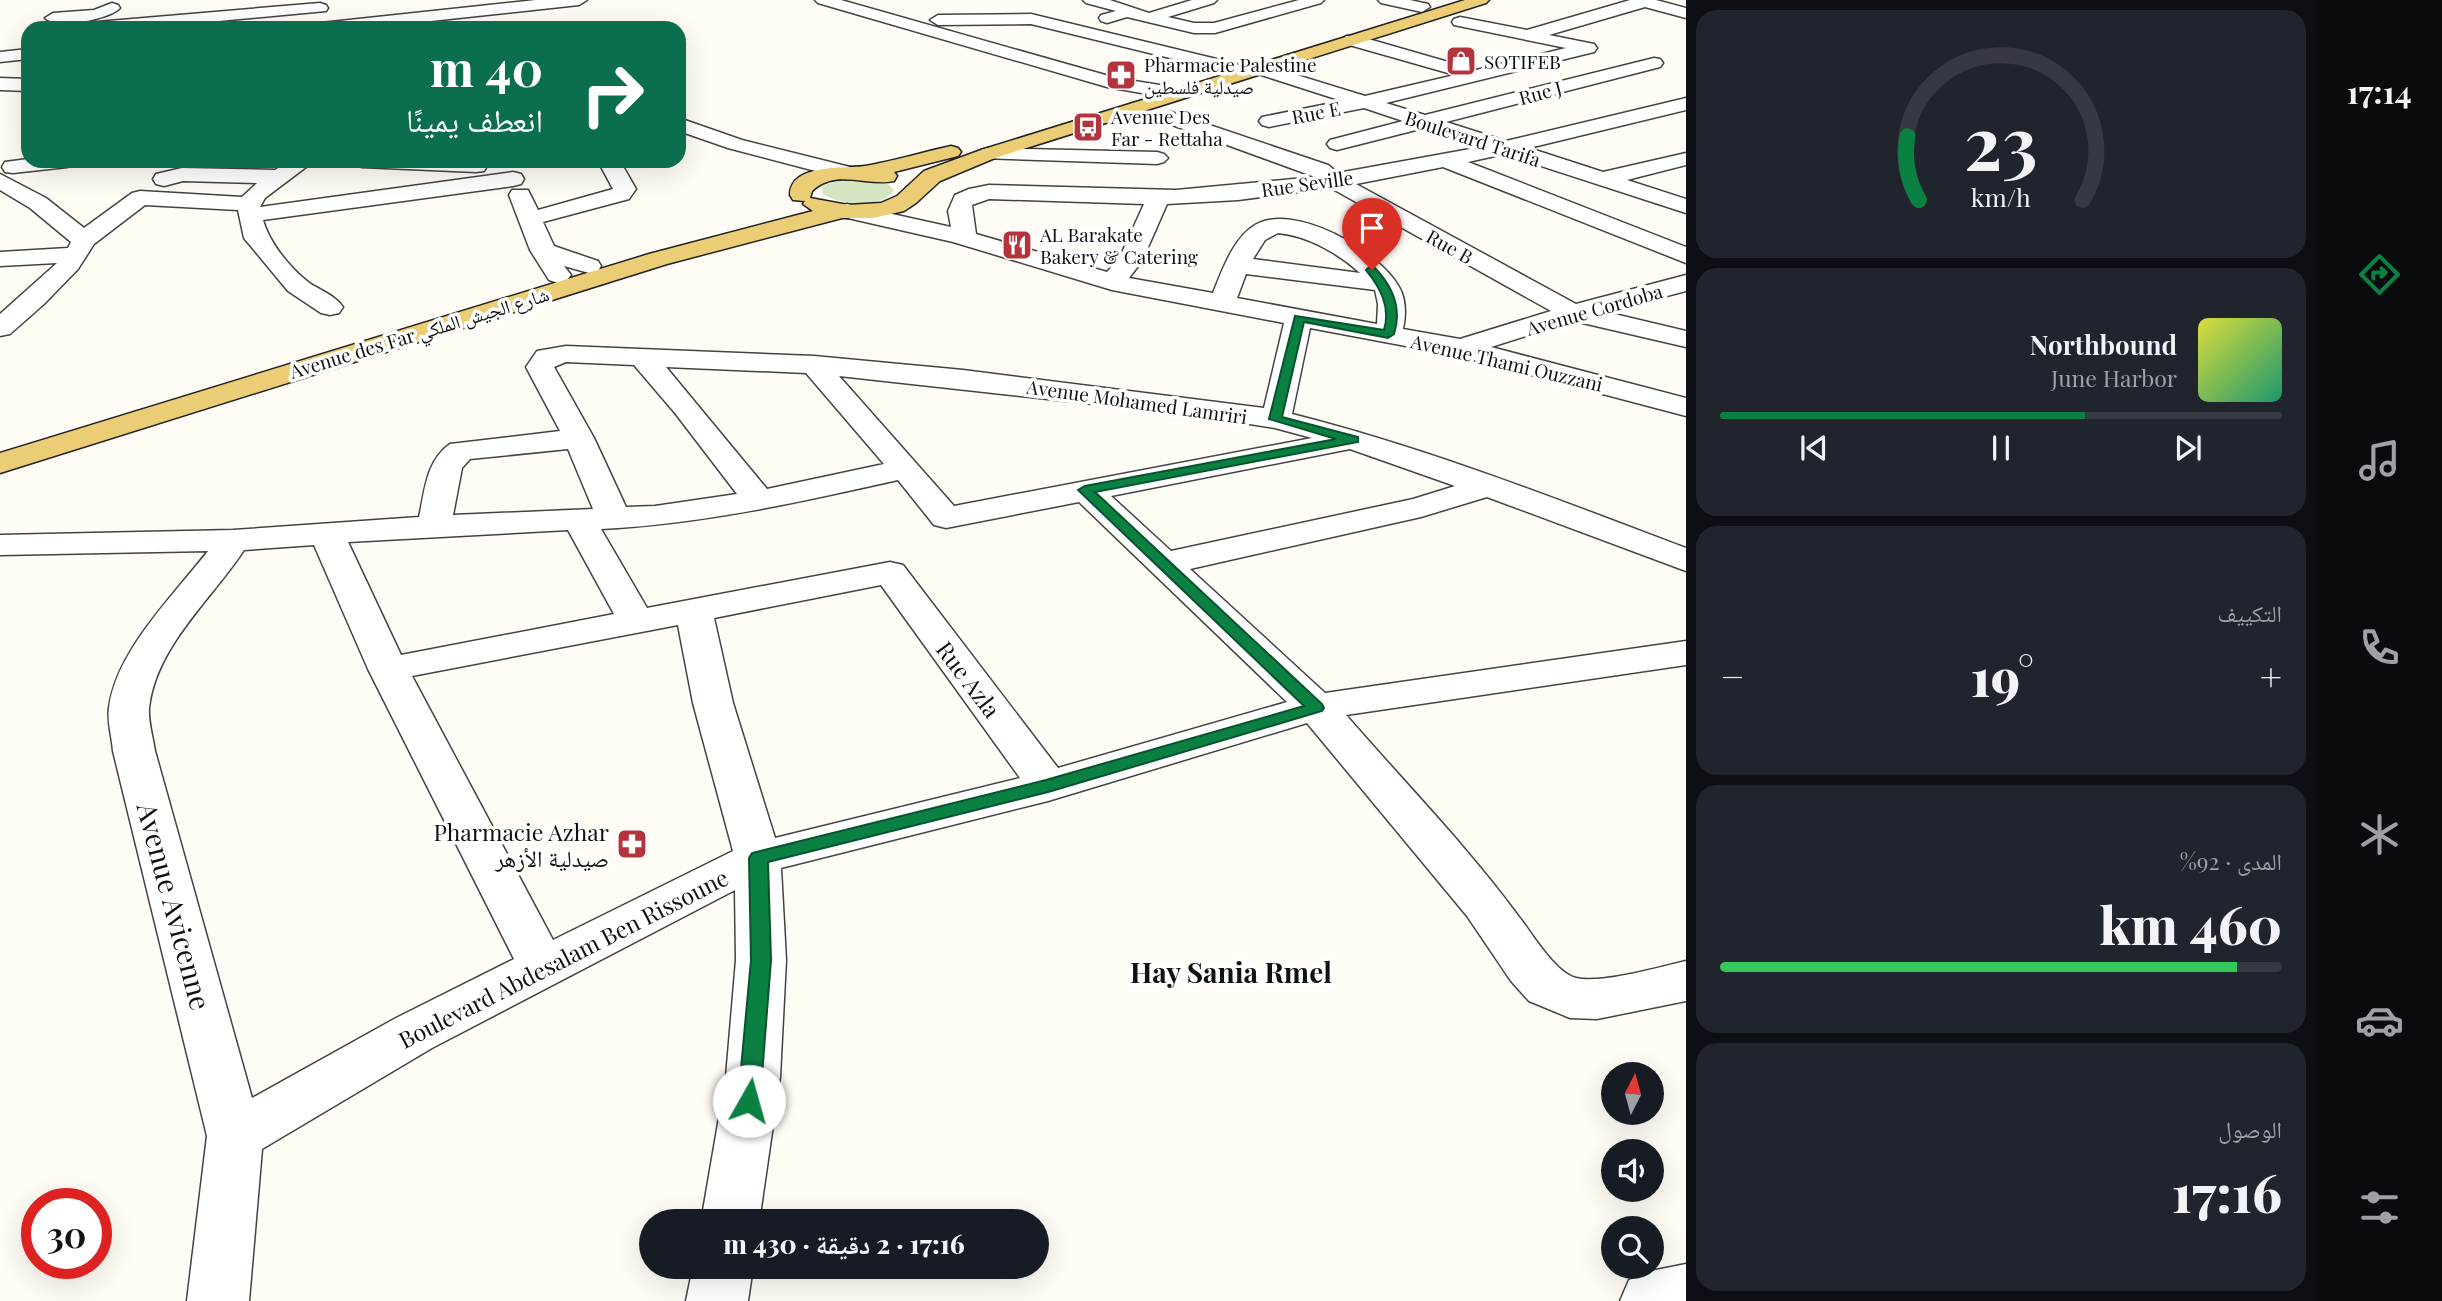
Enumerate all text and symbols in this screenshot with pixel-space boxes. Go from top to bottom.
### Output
text: 40 m [430,34,543,99]
shop icon: SOTIFEB [1444,44,1478,78]
place label: SOTIFEB [1484,48,1561,74]
icon: right [567,49,658,140]
place label: Pharmacie Palestine صيدلية فلسطين [1144,51,1317,99]
pharmacy icon: Pharmacie Palestine صيدلية فلسطين [1104,58,1138,92]
text: 17:14 [2346,69,2412,112]
street label: Rue J [1515,74,1565,110]
text: 23 [1964,91,2038,188]
street label: Rue E [1289,95,1343,129]
text: انعطف يمينًا [406,97,543,140]
place label: Avenue Des Far - Rettaha [1110,103,1223,151]
street label: Boulevard Tarifa [1402,104,1545,172]
bus stop icon: Avenue Des Far - Rettaha [1071,110,1105,144]
street label: Rue Seville [1259,164,1355,202]
text: km/h [1971,180,2031,213]
pin [1342,198,1402,270]
icon: arrive [1353,209,1391,247]
place label: AL Barakate Bakery & Catering [1039,221,1198,269]
street label: Rue B [1422,223,1478,269]
restaurant icon: AL Barakate Bakery & Catering [1000,228,1034,262]
icon: directions [2355,250,2404,299]
street label: Avenue Cordoba [1522,277,1666,341]
street label: Avenue des Far شارع الجيش الملكي [285,280,553,388]
street label: Avenue Thami Ouzzani [1408,327,1606,397]
text: Northbound [2030,327,2177,362]
text: June Harbor [2051,362,2177,393]
street label: Avenue Mohamed Lamriri [1024,373,1249,429]
icon: previous [1795,429,1833,467]
icon: pause [1982,429,2020,467]
icon: next [2169,429,2207,467]
icon: music [2355,436,2404,485]
text: التكييف [2217,597,2282,628]
icon: phone [2355,623,2404,672]
street label: Rue Azla [930,634,1008,724]
text: 19° [1971,641,2034,710]
text: − [1720,650,1745,701]
text: + [2260,650,2282,701]
street label: Avenue Avicenne [129,797,220,1014]
icon: climate [2355,810,2404,859]
place label: Pharmacie Azhar صيدلية الأزهر [434,816,609,873]
pharmacy icon: Pharmacie Azhar صيدلية الأزهر [615,827,649,861]
text: المدى · 92% [2180,845,2282,876]
street label: Boulevard Abdesalam Ben Rissoune [393,861,733,1055]
text: 460 km [2099,889,2282,958]
district label: Hay Sania Rmel [1130,953,1332,990]
icon: car [2355,996,2404,1045]
north arrow [1601,1062,1664,1125]
map controls [1601,1062,1664,1279]
position arrow [712,1064,786,1138]
text: الوصول [2218,1113,2282,1144]
button: sound [1601,1139,1664,1202]
text: 17:16 [2172,1157,2282,1226]
icon: filters [2355,1183,2404,1232]
speed limit sign: 30 [21,1188,112,1279]
button: search [1601,1216,1664,1279]
text: 17:16 · 2 دقيقة · 430 m [723,1226,965,1261]

